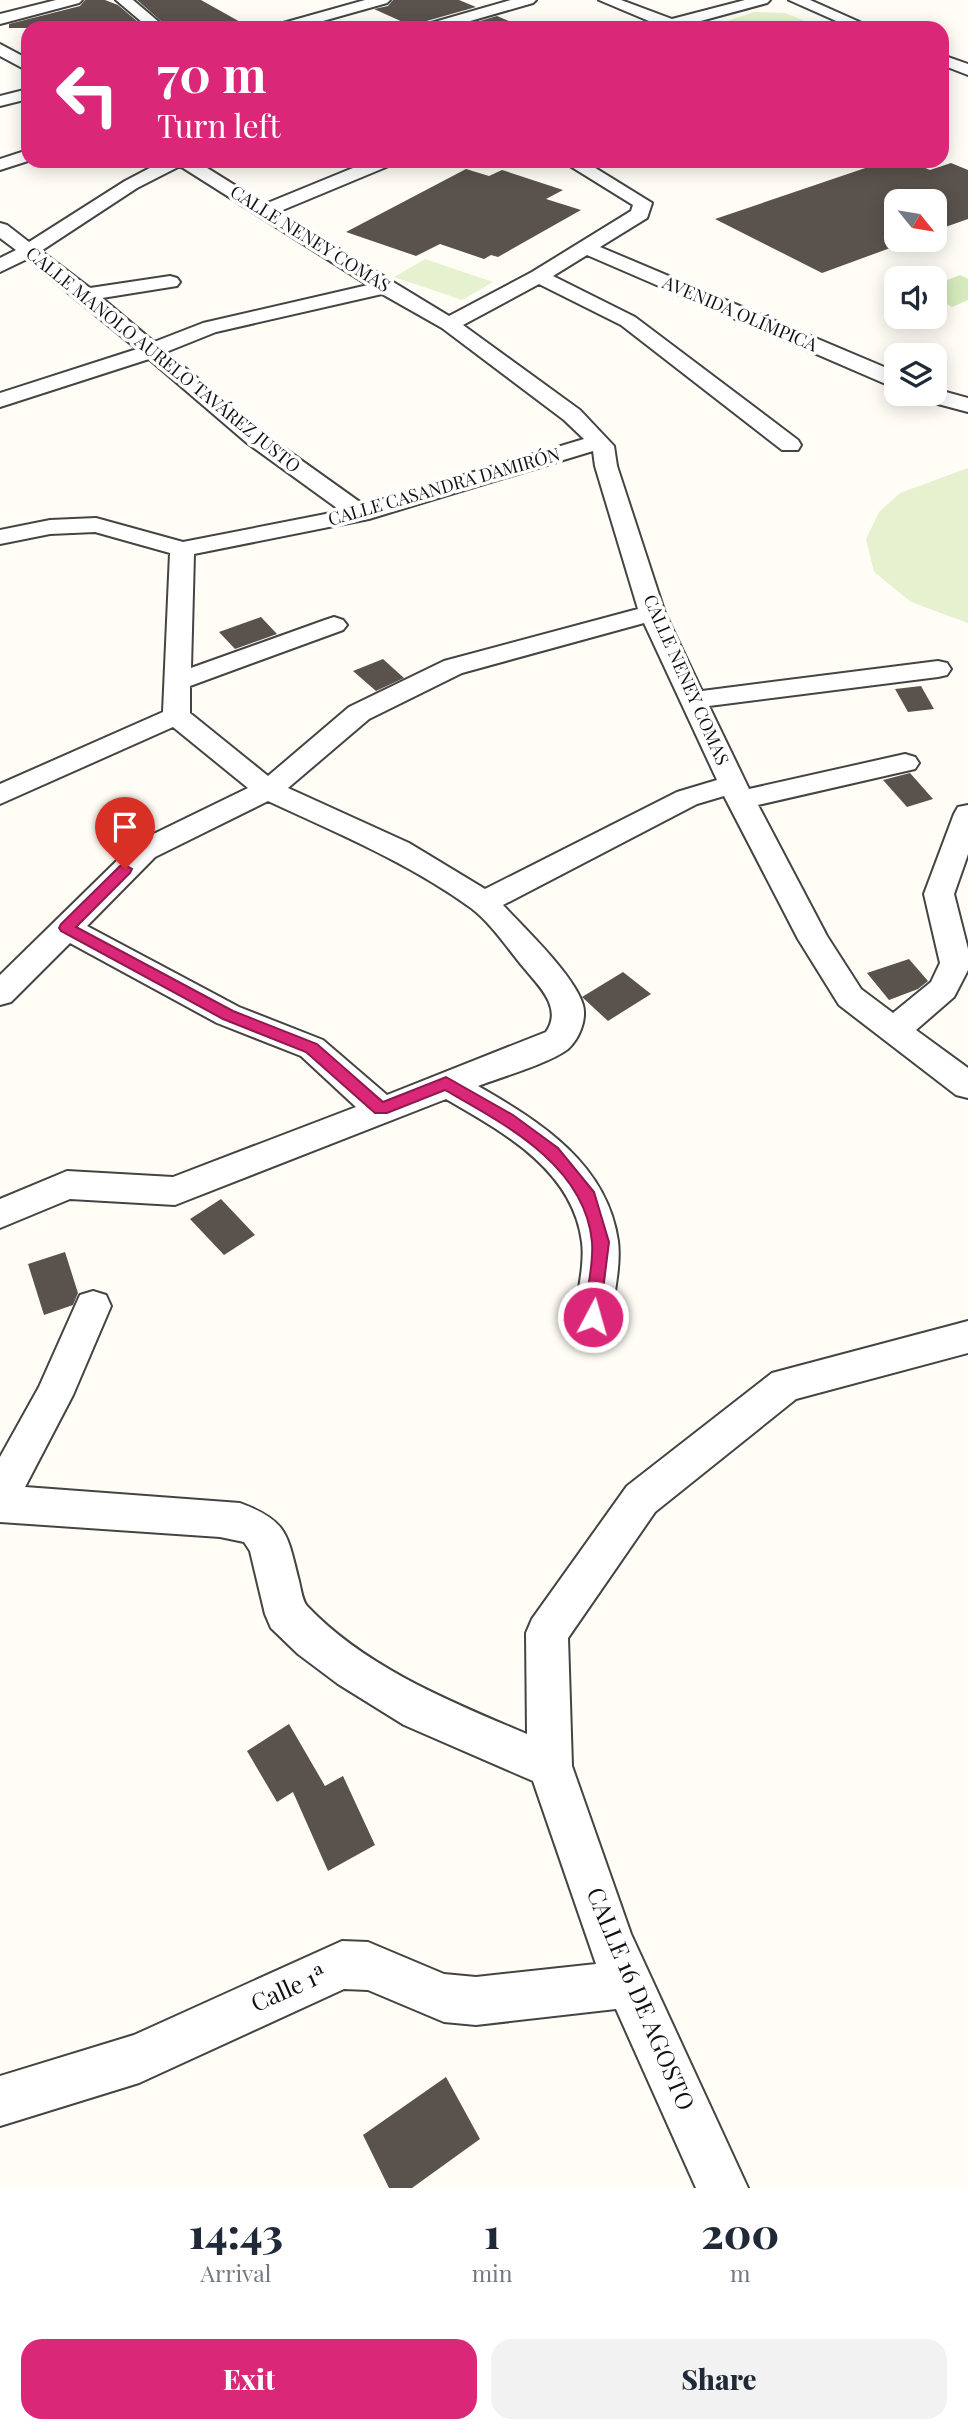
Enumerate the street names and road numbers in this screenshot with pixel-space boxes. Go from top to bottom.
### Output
street label: CALLE NENEY COMAS [226,179,395,297]
street label: CALLE MANOLO AURELO TAVÁREZ JUSTO [21,241,306,478]
street label: AVENIDA OLÍMPICA [658,269,822,357]
street label: CALLE CASANDRA DAMIRÓN [325,441,563,531]
street label: CALLE NENEY COMAS [638,591,735,769]
street label: CALLE 16 DE AGOSTO [580,1882,703,2115]
street label: Calle 1ª [245,1956,331,2018]

